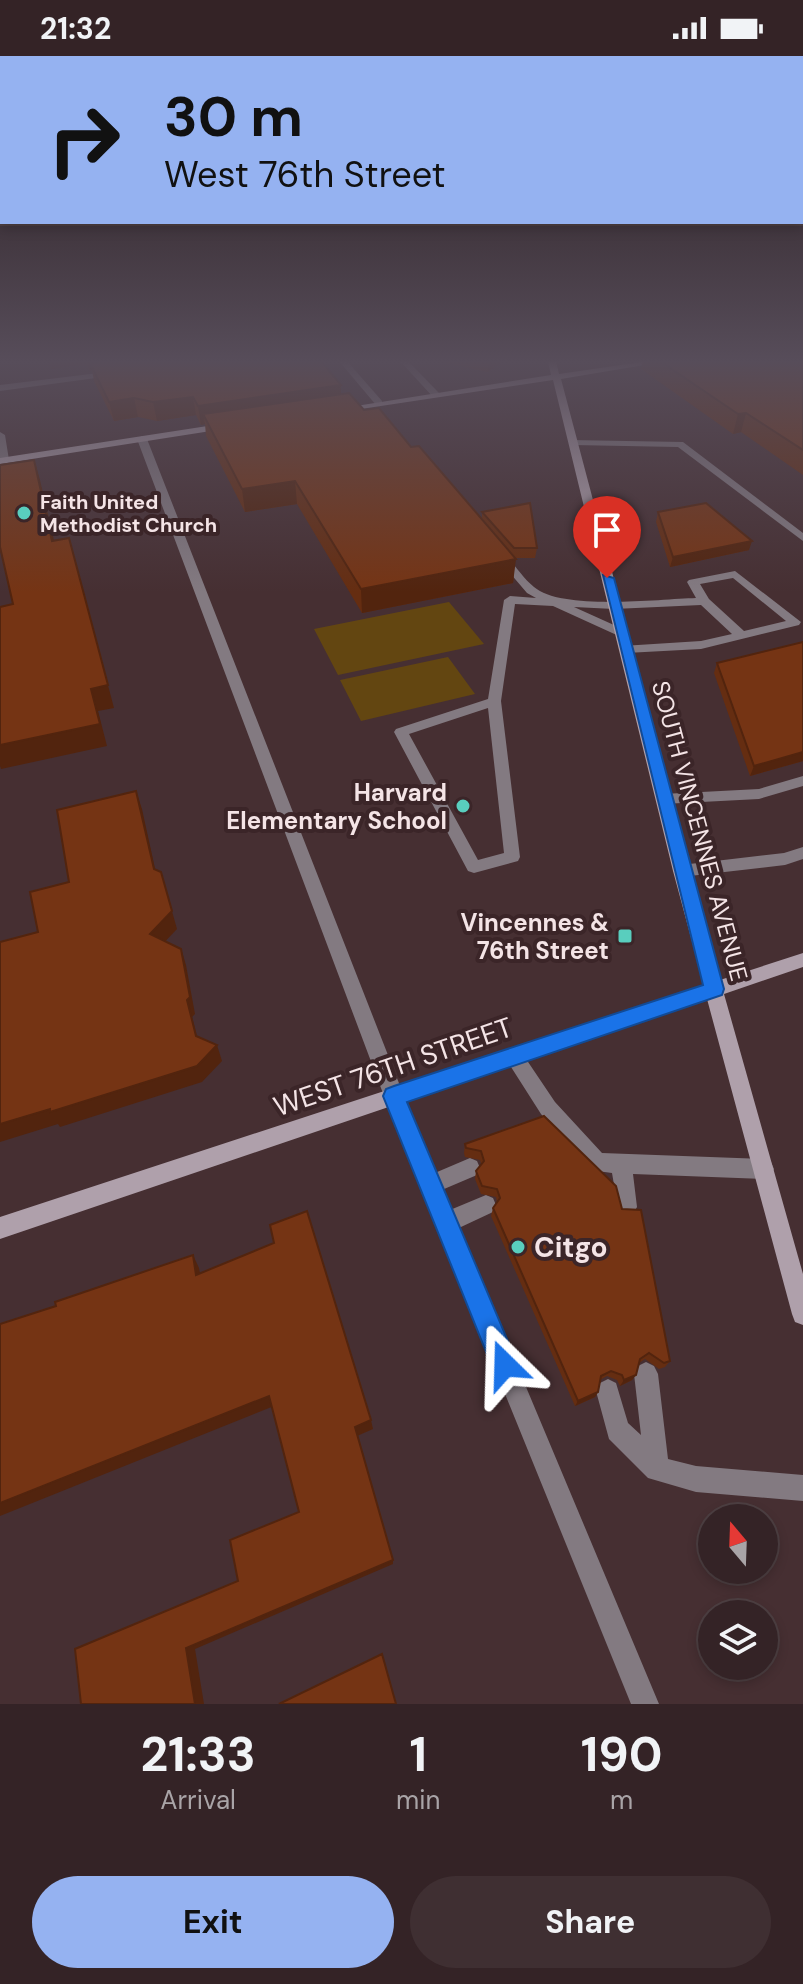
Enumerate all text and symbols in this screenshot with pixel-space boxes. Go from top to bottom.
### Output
text: 21:32 [40,9,111,48]
text: 30 m [164,80,303,153]
icon: right [32,88,136,192]
text: West 76th Street [164,151,446,198]
place label: Faith United Methodist Church [40,489,217,538]
pin [573,496,641,578]
marker: Faith United Methodist Church [15,504,33,522]
icon: arrive [585,508,629,552]
street label: SOUTH VINCENNES AVENUE [645,677,755,985]
place label: Harvard Elementary School [226,777,447,836]
marker: Harvard Elementary School [454,797,472,815]
place label: Vincennes & 76th Street [460,907,609,966]
marker: Vincennes & 76th Street [616,927,634,945]
street label: WEST 76TH STREET [269,1009,517,1125]
place label: Citgo [534,1229,608,1266]
marker: Citgo [509,1238,527,1256]
position arrow [463,1323,547,1407]
north arrow [698,1504,778,1584]
map controls [698,1504,778,1680]
button: layers [698,1600,778,1680]
text: 21:33 [140,1723,256,1786]
text: 1 [409,1723,427,1786]
text: 190 [581,1723,663,1786]
text: Arrival [160,1783,236,1817]
text: min [396,1783,440,1817]
text: m [610,1783,633,1817]
button: Exit [32,1876,394,1968]
button: Share [410,1876,771,1968]

